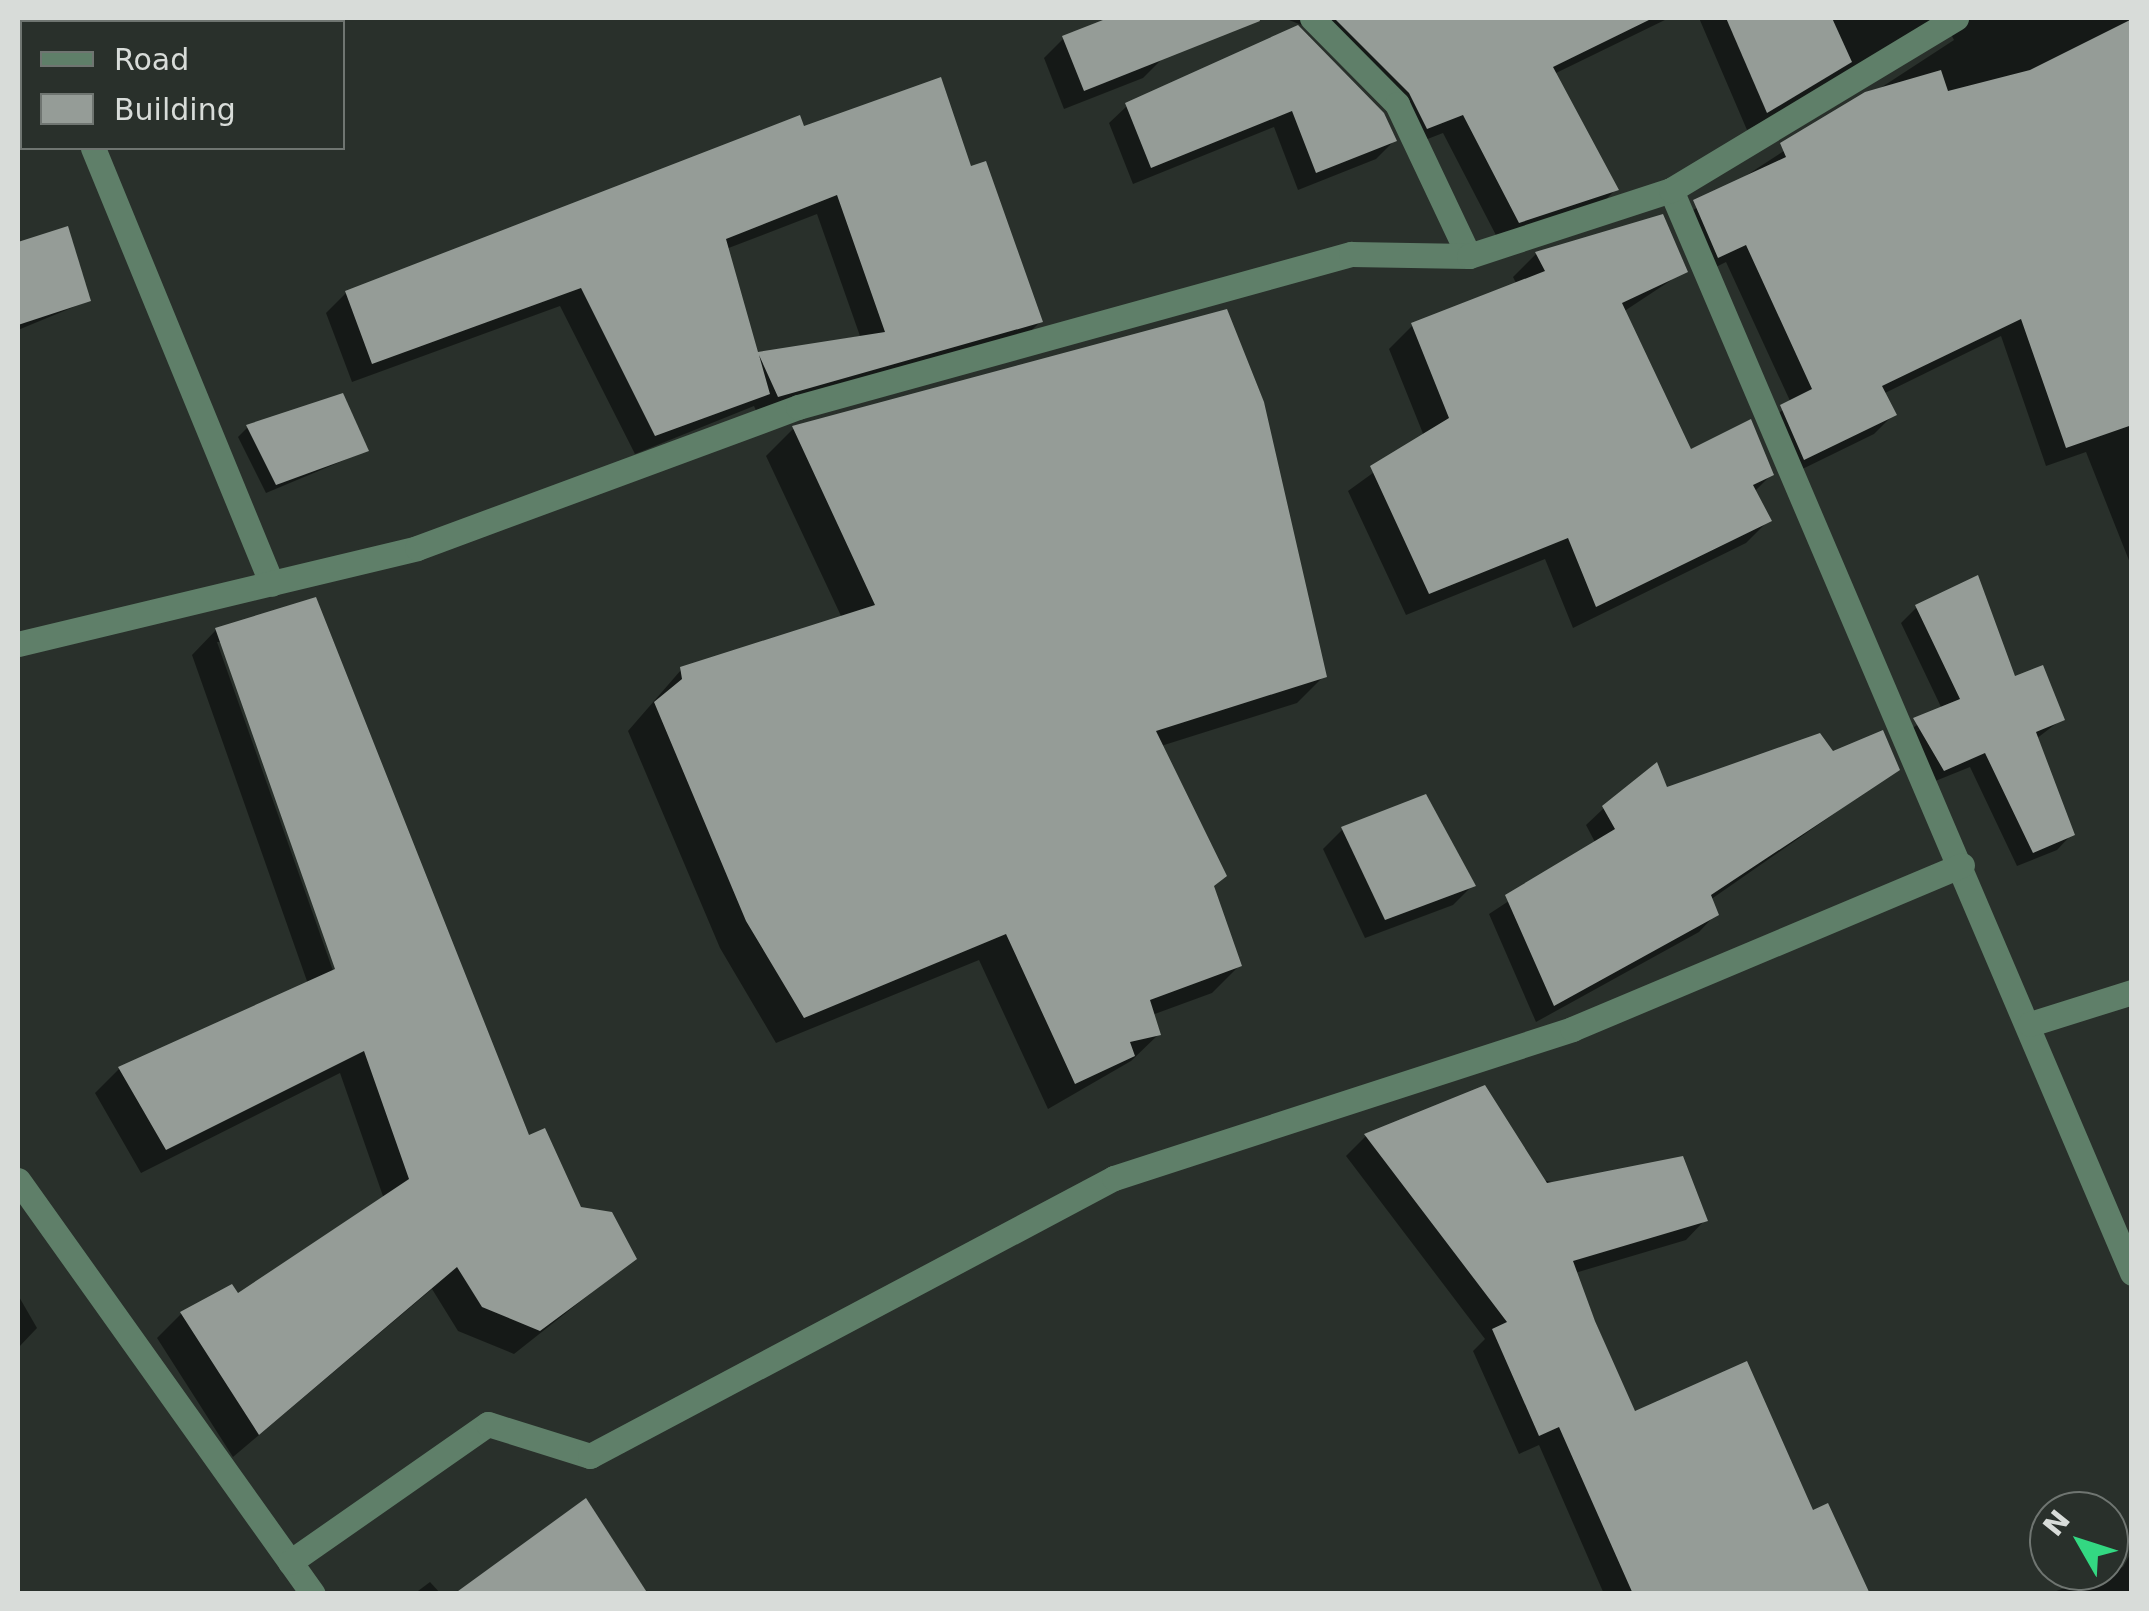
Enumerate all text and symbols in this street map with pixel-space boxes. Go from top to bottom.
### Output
legend [20,20,345,150]
text: Road [114,42,189,77]
text: Building [114,92,236,127]
north arrow [2029,1491,2129,1591]
text: N [2037,1504,2077,1543]

